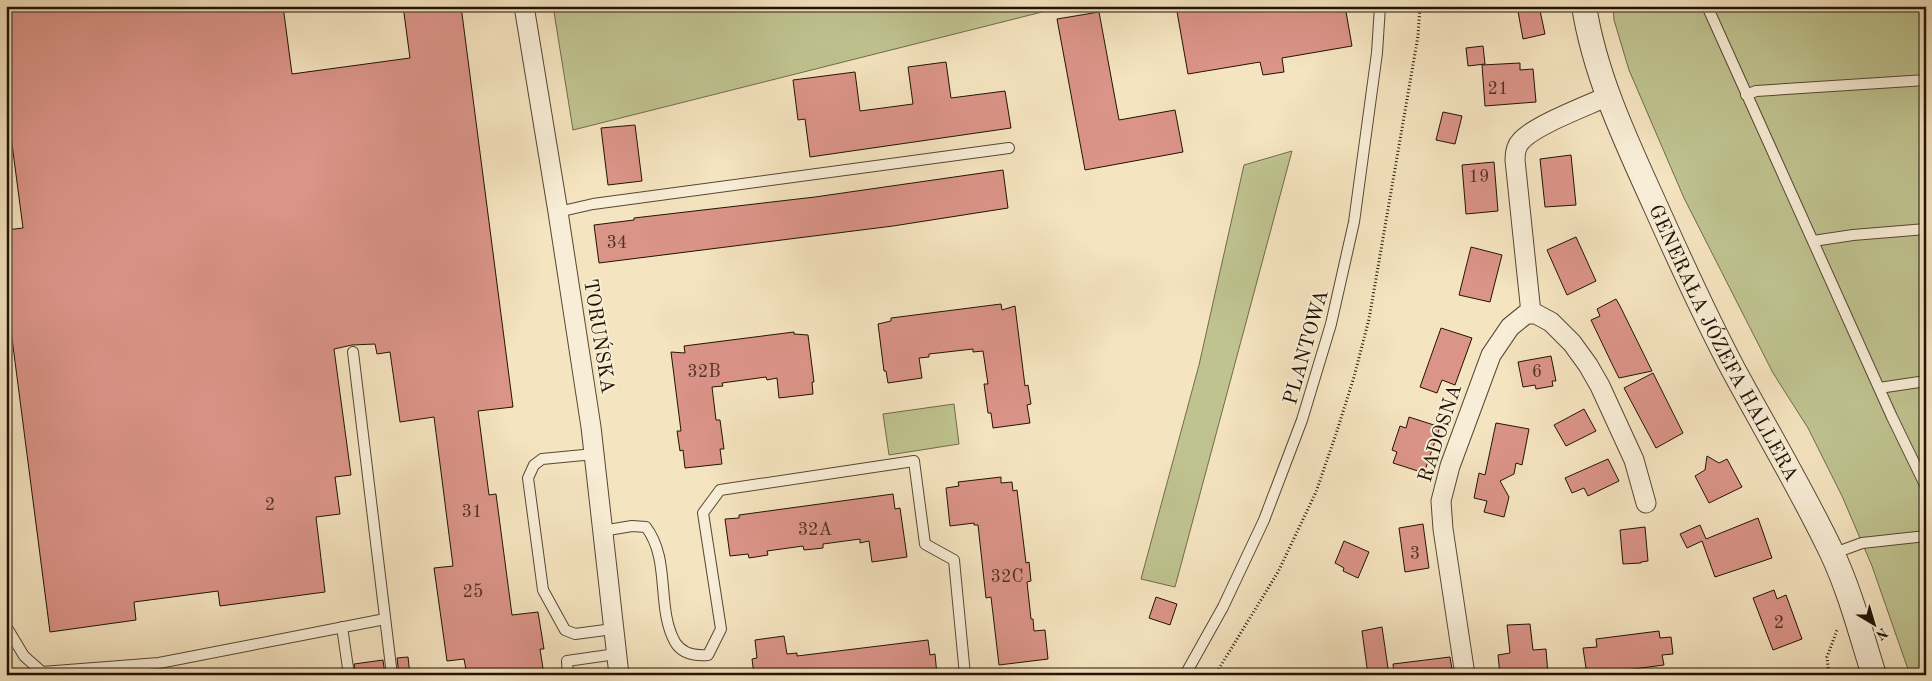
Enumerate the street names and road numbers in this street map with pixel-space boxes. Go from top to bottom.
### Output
street label: GENERAŁA JÓZEFA HALLERA [1644,202,1801,485]
street label: TORUŃSKA [579,277,621,395]
street label: PLANTOWA [1281,288,1333,407]
street label: RADOSNA [1416,382,1466,485]

